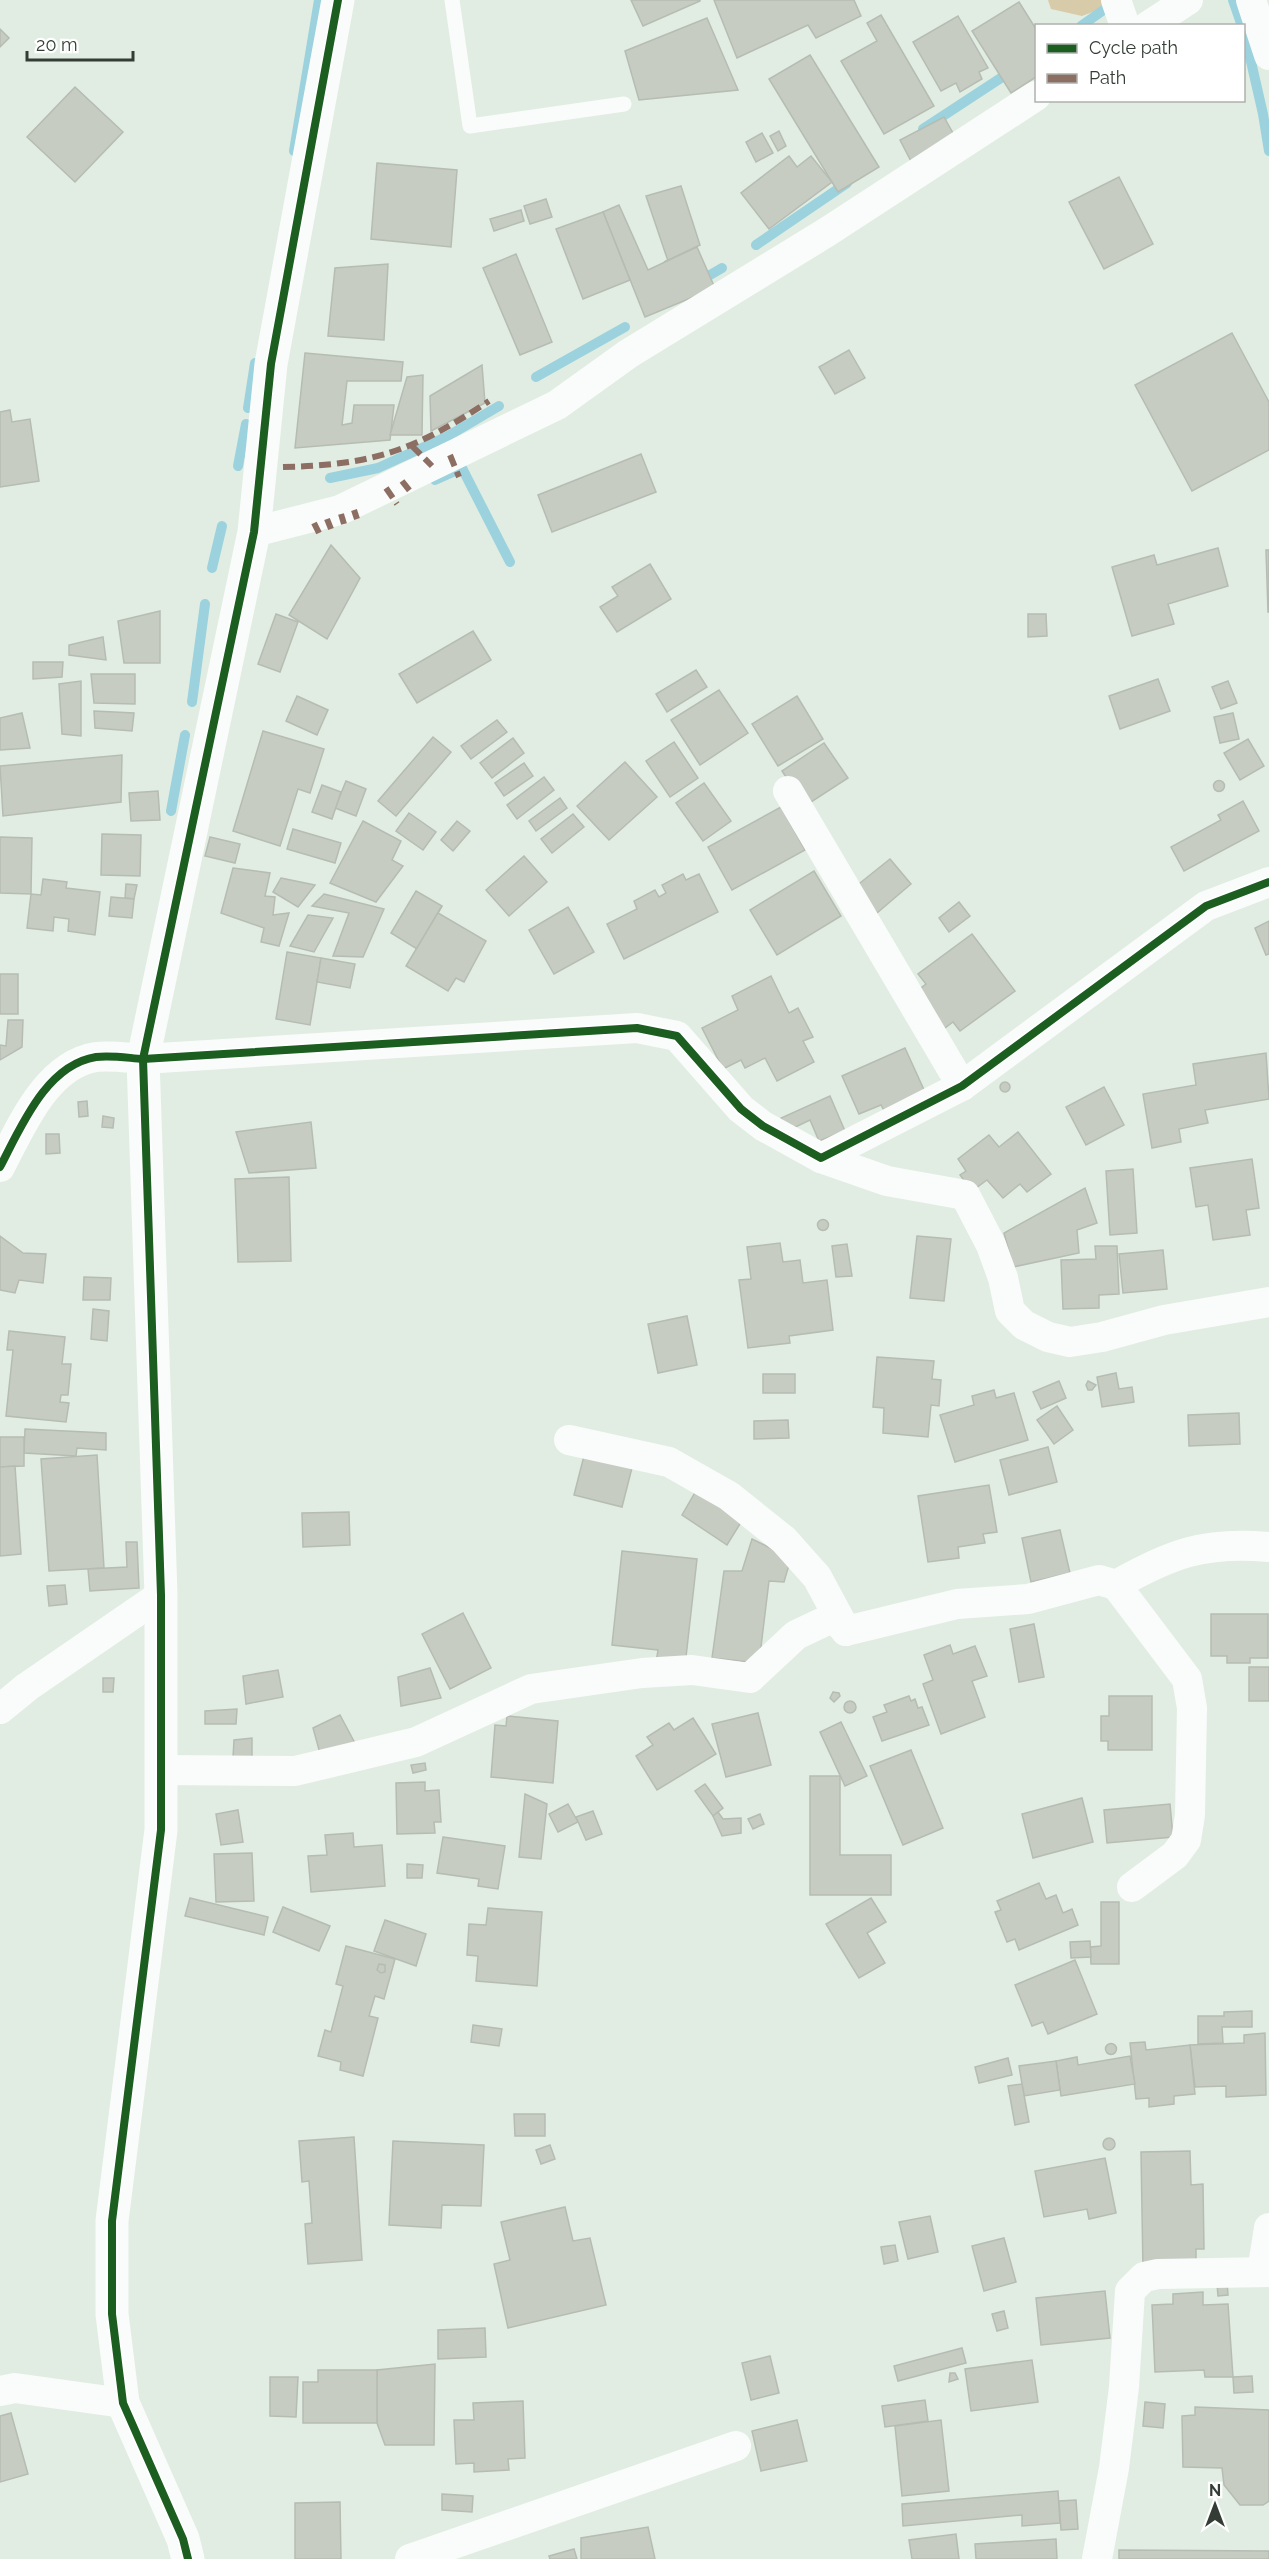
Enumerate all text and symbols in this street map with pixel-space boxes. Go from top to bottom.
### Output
scale bar [27,24,134,62]
legend [1035,24,1245,102]
text: 20 m [36,34,78,55]
text: Cycle path [1089,37,1178,58]
text: Path [1089,67,1126,88]
north arrow [1185,2475,1245,2535]
text: N [1209,2481,1221,2500]

